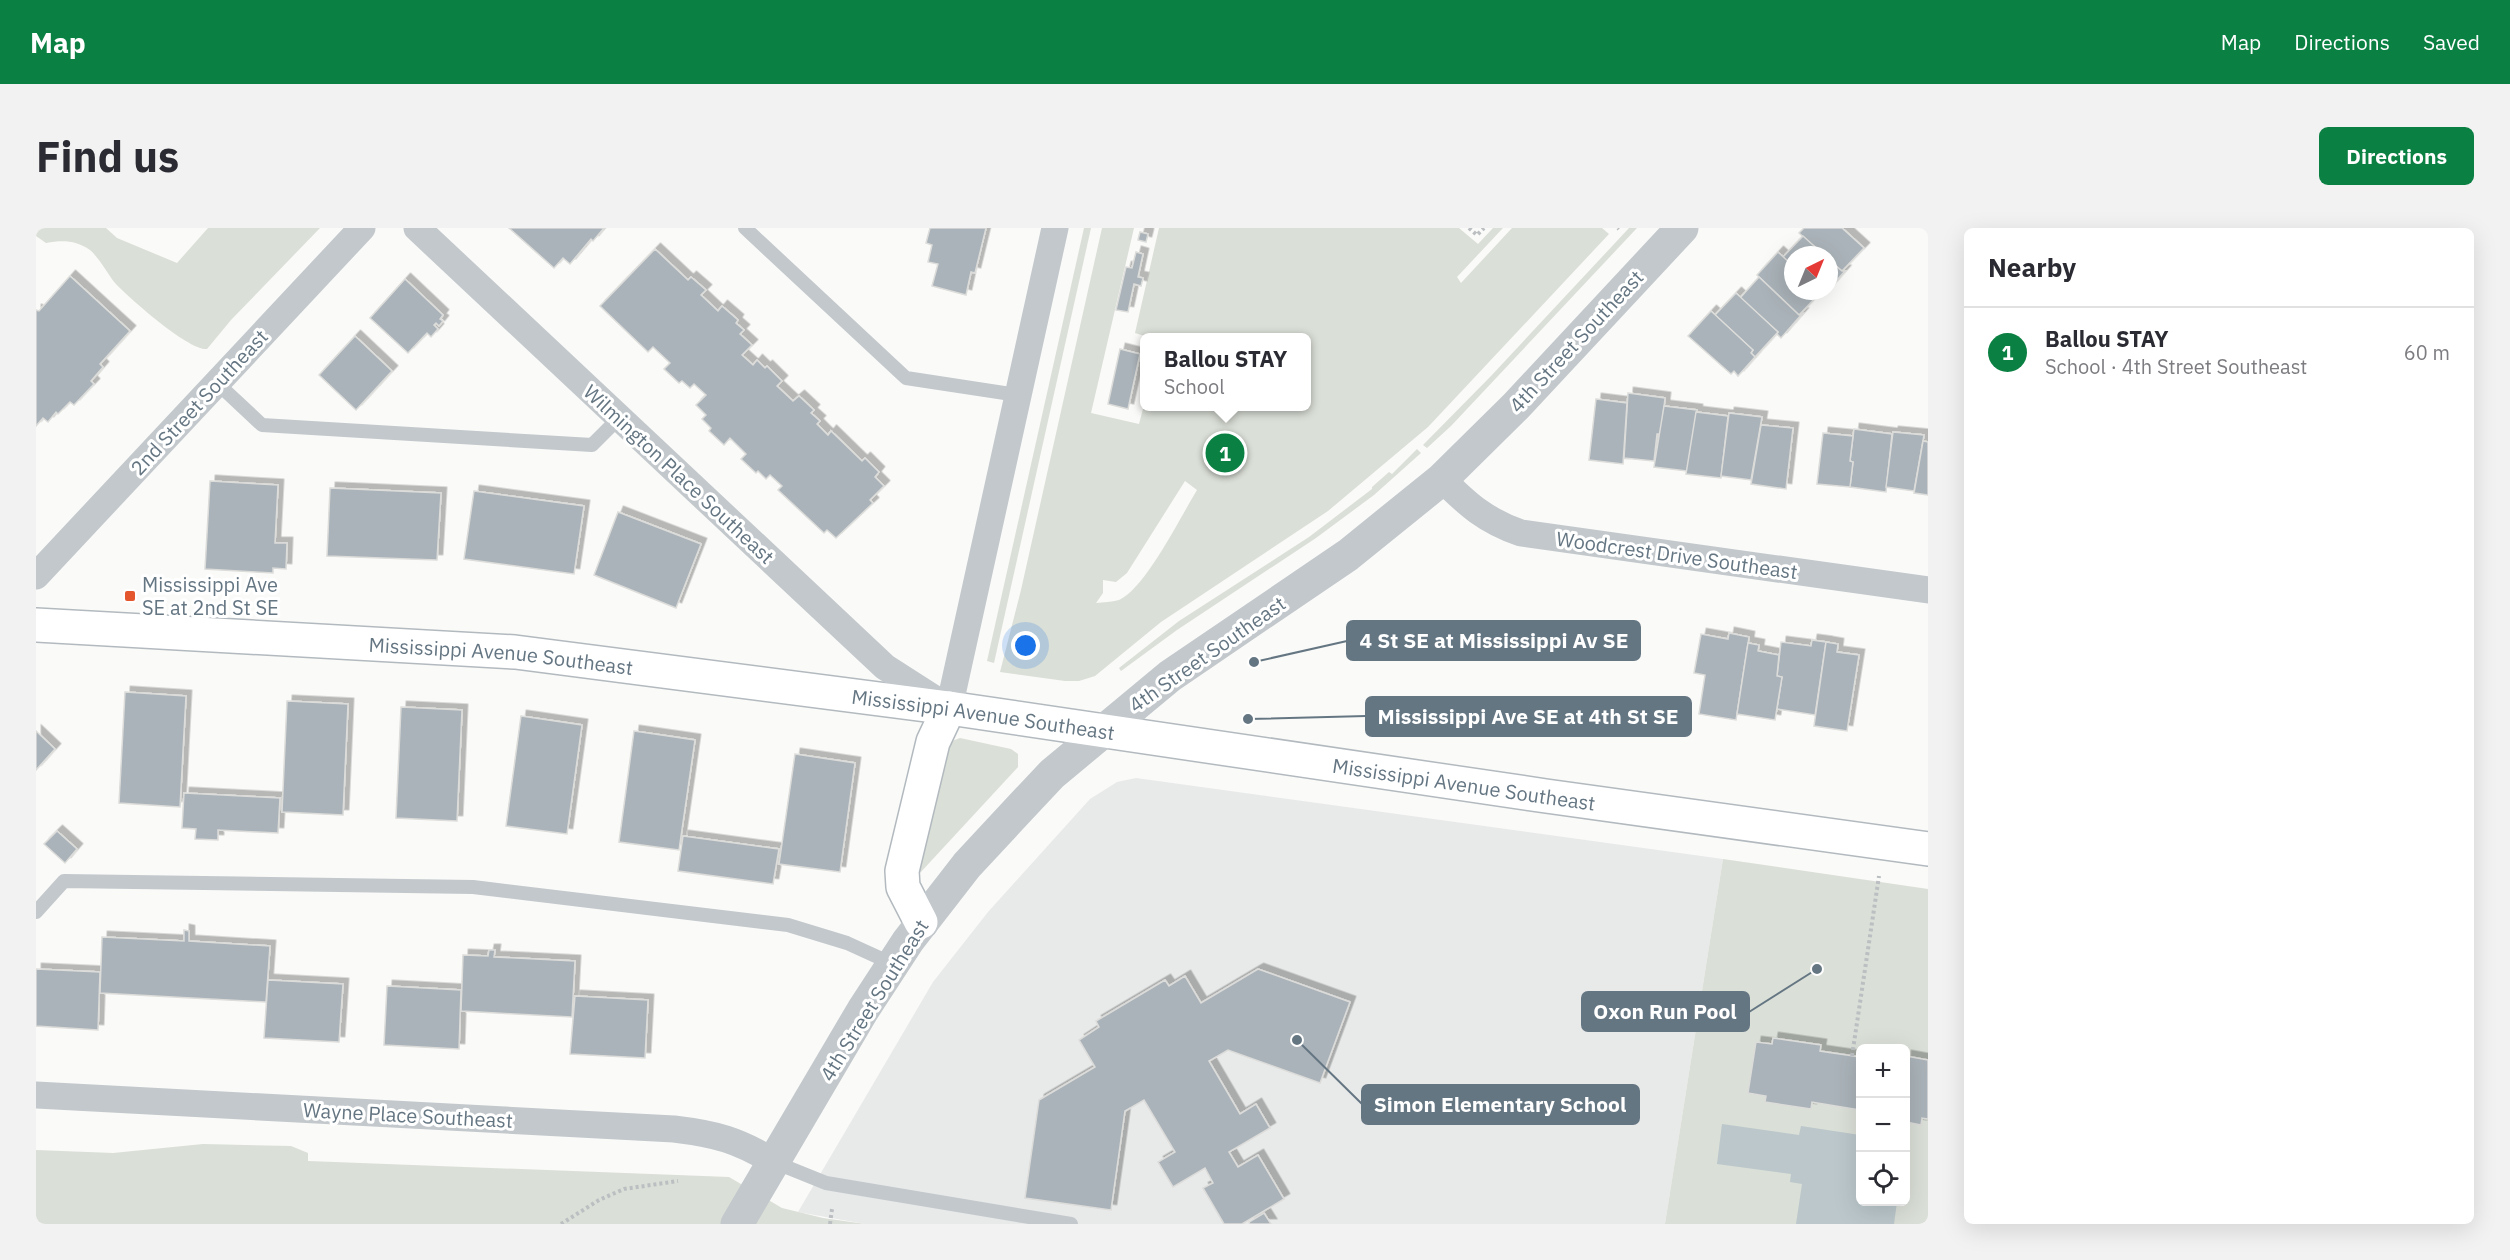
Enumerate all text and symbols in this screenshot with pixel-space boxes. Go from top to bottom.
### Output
text: Map [30,24,86,61]
text: Map [2221,28,2261,56]
text: Directions [2294,28,2390,56]
text: Saved [2423,28,2480,56]
button: Directions [2319,127,2474,185]
text: Find us [36,129,179,184]
north arrow [1784,246,1838,300]
text: Nearby [1988,250,2076,284]
street label: 4th Street Southeast [1503,264,1649,418]
street label: 2nd Street Southeast [124,323,274,481]
text: Ballou STAY [2045,324,2169,353]
popup [1140,333,1311,411]
text: 1 [2002,339,2014,366]
text: 60 m [2404,339,2450,366]
text: Ballou STAY [1164,344,1287,373]
text: School · 4th Street Southeast [2045,353,2307,380]
text: School [1164,373,1225,400]
street label: Wilmington Place Southeast [578,378,780,570]
pin: 1 [1206,430,1244,476]
street label: Woodcrest Drive Southeast [1555,525,1799,585]
place label: Mississippi Ave SE at 2nd St SE [142,571,279,621]
marker: Mississippi Ave SE at 2nd St SE [123,589,137,603]
street label: 4th Street Southeast [1123,590,1291,718]
callout: 4 St SE at Mississippi Av SE [1347,621,1640,660]
text: 4 St SE at Mississippi Av SE [1360,626,1628,654]
street label: Mississippi Avenue Southeast [368,630,635,681]
your location [1011,631,1040,660]
street label: Mississippi Avenue Southeast [850,682,1117,746]
callout: Mississippi Ave SE at 4th St SE [1366,697,1691,736]
text: Mississippi Ave SE at 4th St SE [1378,702,1679,730]
street label: Mississippi Avenue Southeast [1331,751,1597,816]
street label: 4th Street Southeast [813,914,935,1086]
callout: Oxon Run Pool [1582,992,1749,1031]
text: Oxon Run Pool [1593,997,1737,1025]
map controls [1856,1044,1910,1206]
button: + [1856,1044,1910,1098]
callout: Simon Elementary School [1362,1085,1639,1124]
text: Simon Elementary School [1374,1090,1626,1118]
street label: Wayne Place Southeast [302,1096,514,1134]
button: − [1856,1098,1910,1152]
button: locate [1856,1152,1910,1206]

